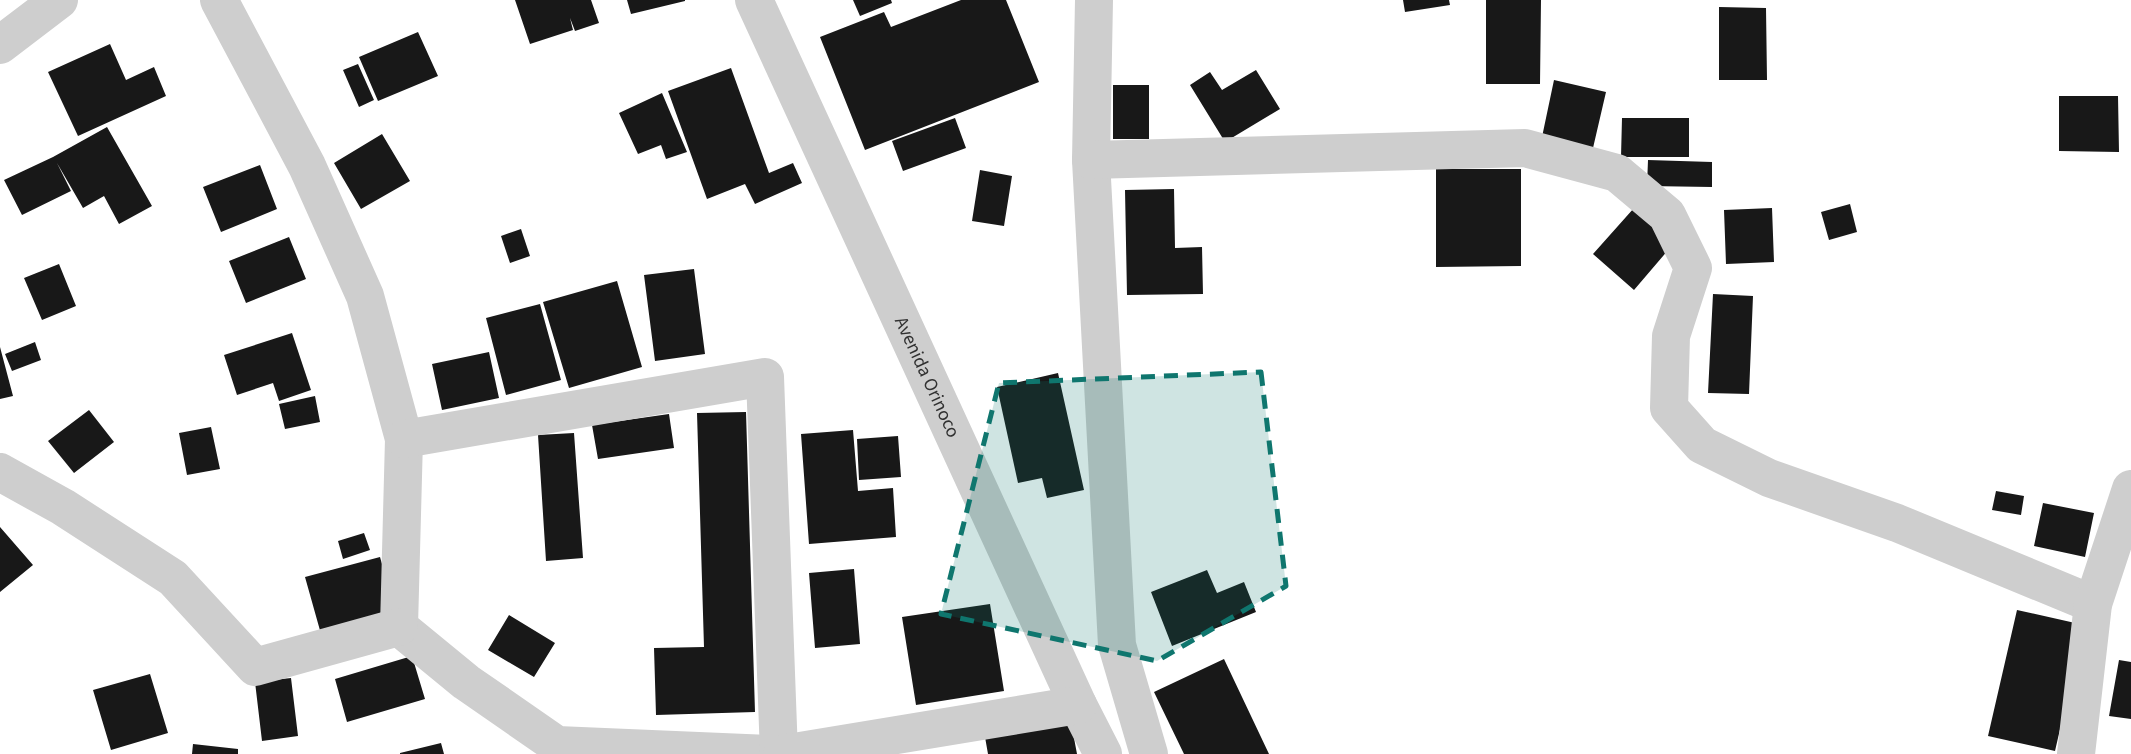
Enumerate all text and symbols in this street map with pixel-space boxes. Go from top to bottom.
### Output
street label: Avenida Orinoco [888,312,967,442]

